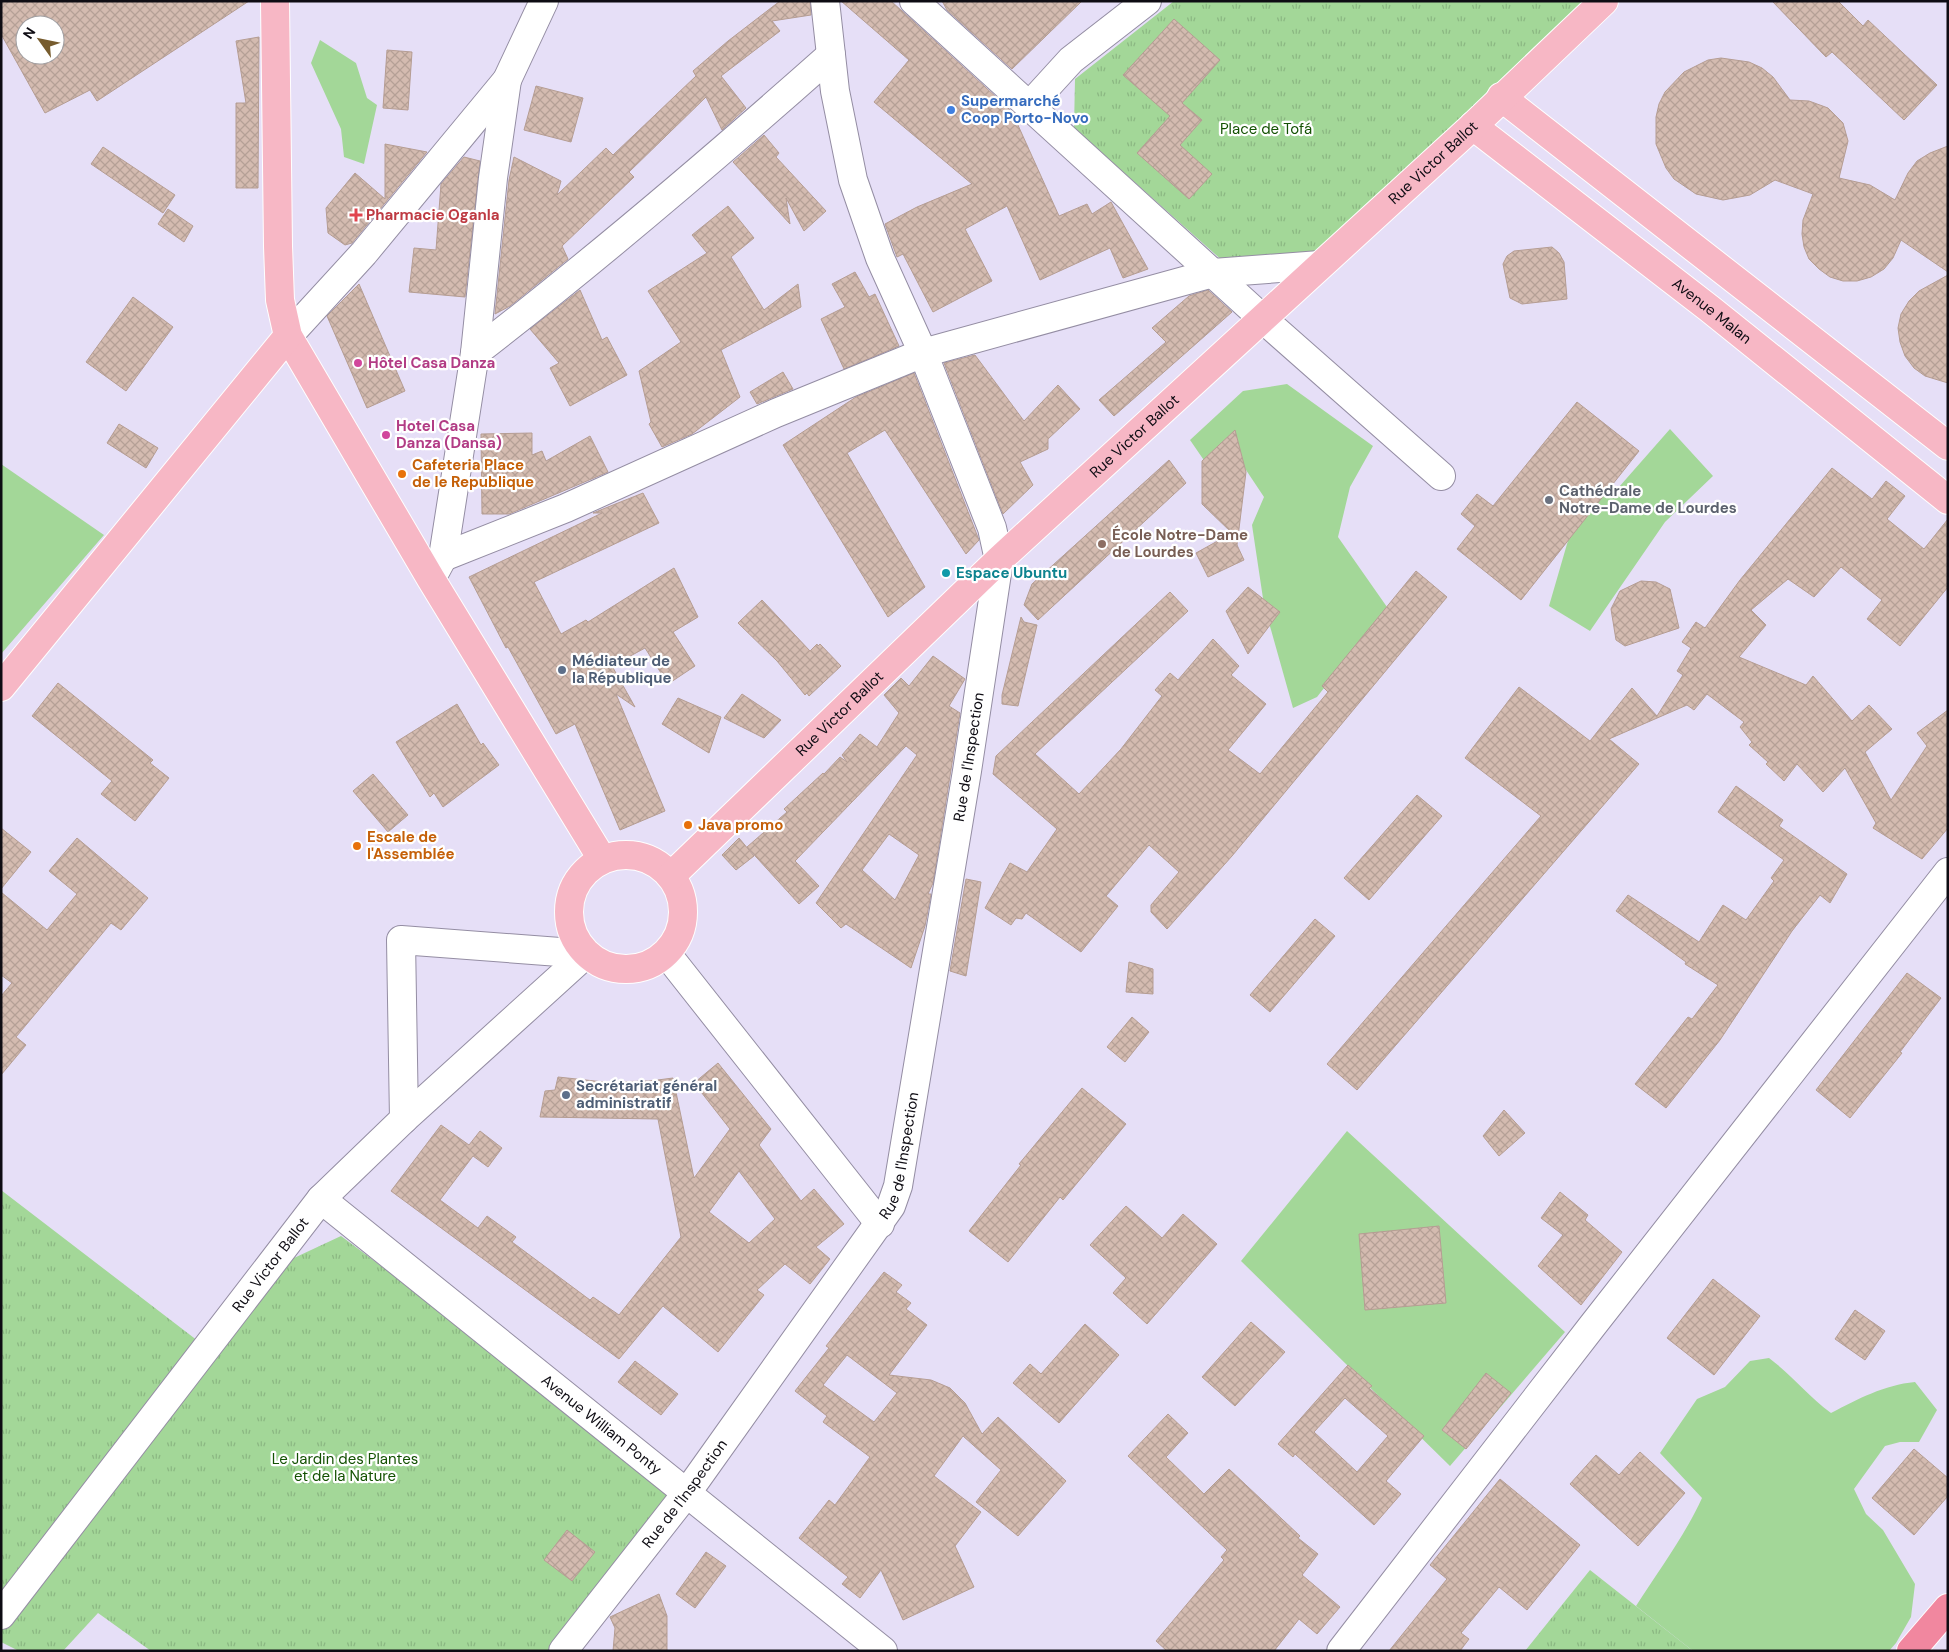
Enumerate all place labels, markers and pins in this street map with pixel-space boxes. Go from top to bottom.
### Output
place label: Supermarché Coop Porto-Novo [961,91,1089,128]
marker: Supermarché Coop Porto-Novo [945,104,957,116]
place label: Pharmacie Oganla [366,205,500,225]
marker: Pharmacie Oganla [350,209,362,221]
place label: Hôtel Casa Danza [368,353,495,373]
marker: Hôtel Casa Danza [352,357,364,369]
place label: Hotel Casa Danza (Dansa) [396,416,502,453]
marker: Hotel Casa Danza (Dansa) [380,429,392,441]
place label: Cafeteria Place de le Republique [412,455,534,492]
marker: Cafeteria Place de le Republique [396,468,408,480]
place label: Cathédrale Notre-Dame de Lourdes [1559,481,1737,518]
marker: Cathédrale Notre-Dame de Lourdes [1543,494,1555,506]
place label: École Notre-Dame de Lourdes [1112,525,1248,562]
marker: École Notre-Dame de Lourdes [1096,538,1108,550]
place label: Espace Ubuntu [956,563,1067,583]
marker: Espace Ubuntu [940,567,952,579]
place label: Médiateur de la République [572,651,671,688]
marker: Médiateur de la République [556,664,568,676]
place label: Java promo [698,815,783,835]
marker: Java promo [682,819,694,831]
place label: Escale de l'Assemblée [367,827,455,864]
marker: Escale de l'Assemblée [351,840,363,852]
place label: Secrétariat général administratif [576,1076,717,1113]
marker: Secrétariat général administratif [560,1089,572,1101]

